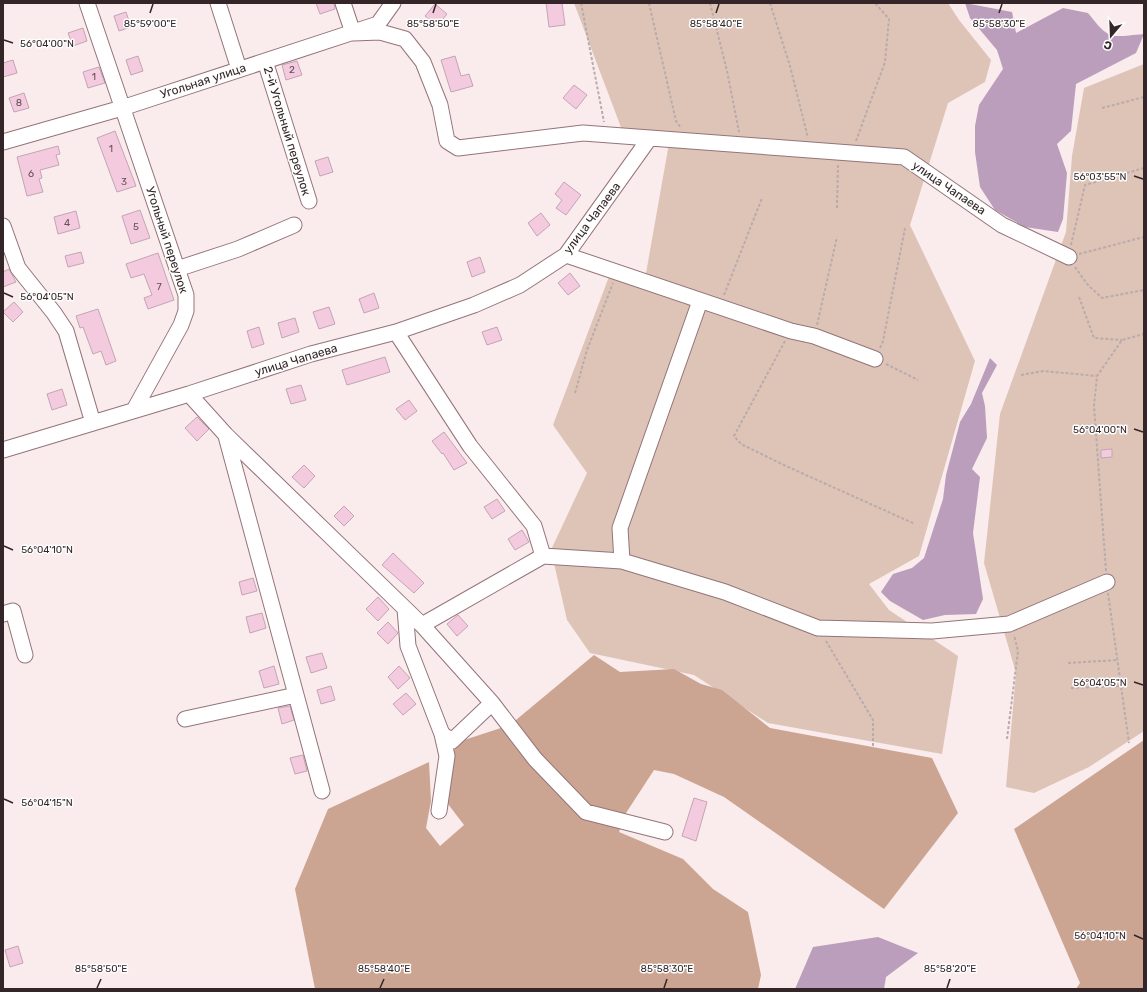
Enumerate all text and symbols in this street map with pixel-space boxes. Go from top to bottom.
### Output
north arrow [1091,16,1131,56]
text: 85°59'00"E [124,18,176,30]
text: 85°58'50"E [407,18,459,30]
text: 85°58'40"E [690,18,742,30]
text: 85°58'30"E [973,18,1025,30]
text: С [1102,37,1114,52]
text: 56°04'00"N [20,38,74,50]
street label: Угольная улица [158,61,248,101]
house number: 2 [289,64,295,76]
street label: 2-й Угольный переулок [261,65,313,198]
house number: 1 [92,71,96,83]
house number: 8 [16,97,22,109]
house number: 1 [109,143,113,155]
street label: улица Чапаева [910,158,988,218]
house number: 6 [28,168,34,180]
text: 56°03'55"N [1074,171,1127,183]
house number: 3 [121,176,127,188]
street label: улица Чапаева [561,180,623,256]
street label: Угольный переулок [143,185,191,296]
house number: 4 [64,217,70,229]
house number: 5 [133,221,139,233]
house number: 7 [156,281,162,293]
text: 56°04'05"N [20,291,74,303]
street label: улица Чапаева [253,341,339,379]
text: 56°04'00"N [1073,424,1127,436]
text: 56°04'10"N [21,544,73,556]
text: 56°04'05"N [1073,677,1127,689]
text: 56°04'15"N [21,797,73,809]
text: 56°04'10"N [1074,930,1126,942]
text: 85°58'50"E [75,963,127,975]
text: 85°58'40"E [358,963,410,975]
text: 85°58'30"E [641,963,693,975]
text: 85°58'20"E [924,963,976,975]

